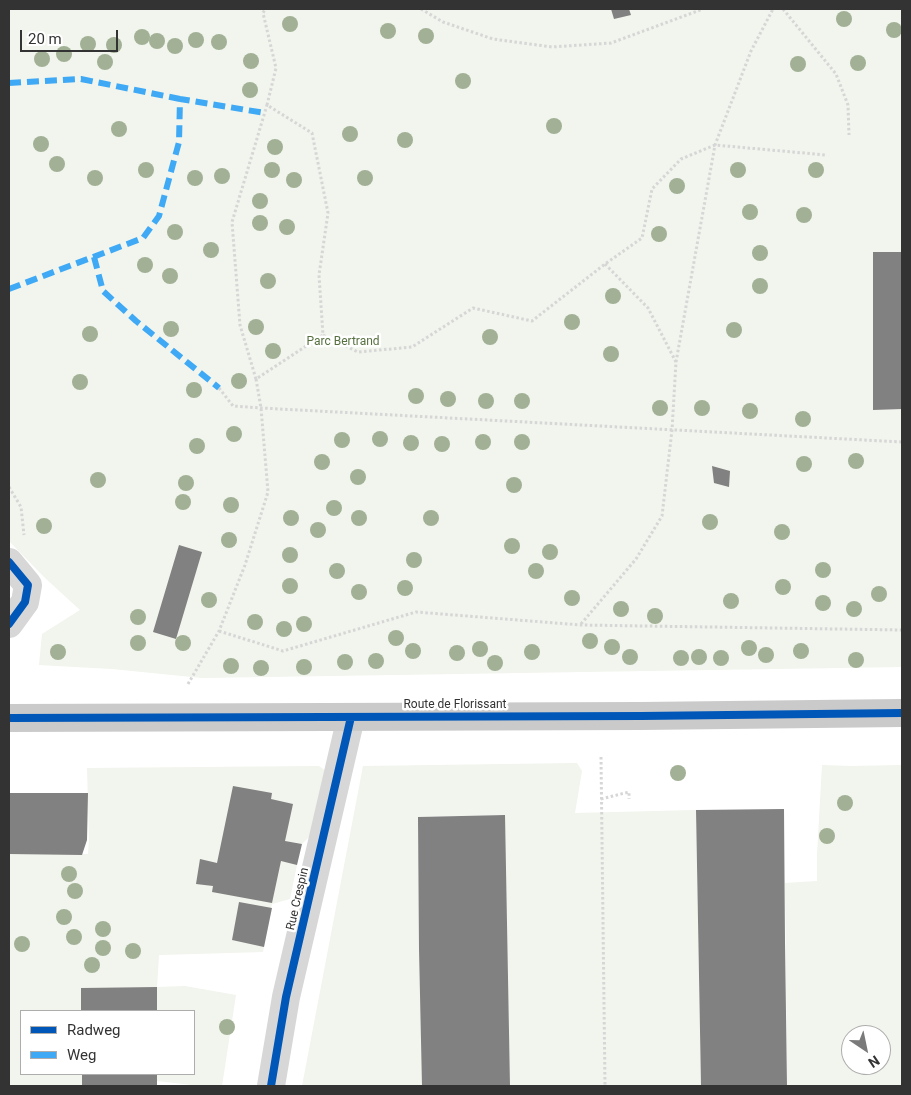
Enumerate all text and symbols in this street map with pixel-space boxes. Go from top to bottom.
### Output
scale bar [22,20,120,52]
text: 20 m [28,30,62,48]
park label: Parc Bertrand [306,335,380,349]
street label: Route de Florissant [403,698,507,712]
street label: Rue Crespin [284,866,312,932]
legend [20,1010,195,1075]
text: Radweg [67,1021,121,1039]
north arrow [841,1025,891,1075]
text: Weg [67,1046,96,1064]
text: N [865,1052,882,1071]

